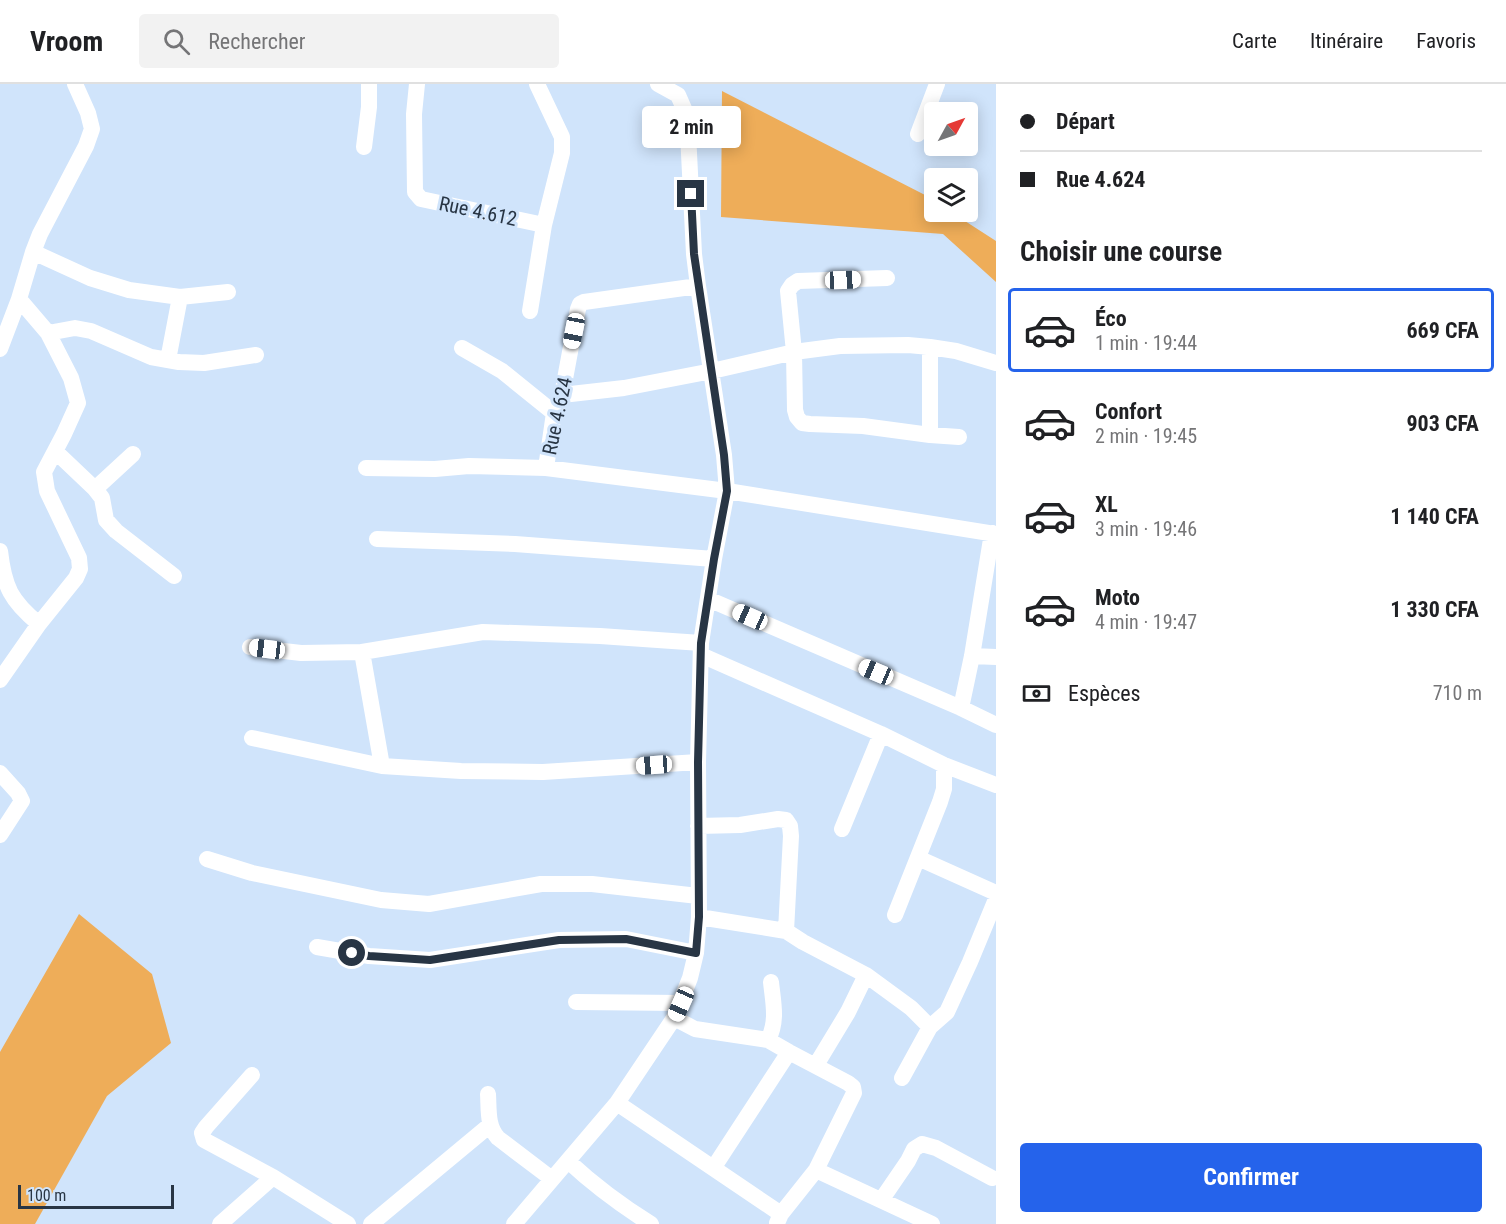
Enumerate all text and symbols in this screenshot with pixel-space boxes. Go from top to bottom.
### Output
search box [139,14,559,68]
text: Vroom [30,25,103,58]
icon: search [160,25,193,58]
text: Rechercher [208,29,306,54]
text: Carte [1232,29,1277,53]
text: Itinéraire [1310,29,1383,53]
text: Favoris [1416,29,1476,53]
north arrow [924,102,978,156]
map controls [924,102,978,222]
callout: 2 min [642,107,740,149]
text: Départ [1056,109,1115,134]
text: 2 min [669,115,714,139]
text: Rue 4.624 [1056,167,1145,192]
button: layers [924,168,978,222]
route end [677,180,704,207]
street label: Rue 4.612 [437,191,519,231]
text: Choisir une course [1020,236,1222,268]
car [825,270,861,290]
icon: car [1023,303,1077,357]
text: Éco [1095,306,1127,331]
car [562,312,586,350]
text: 669 CFA [1406,318,1479,343]
text: 1 min · 19:44 [1095,331,1197,355]
street label: Rue 4.624 [537,375,577,457]
icon: car [1023,396,1077,450]
text: Confort [1095,399,1162,424]
text: 903 CFA [1406,411,1479,436]
text: 2 min · 19:45 [1095,424,1197,448]
icon: car [1023,489,1077,543]
text: XL [1095,492,1118,517]
text: 1 140 CFA [1390,504,1479,529]
text: 3 min · 19:46 [1095,517,1197,541]
icon: car [1023,582,1077,636]
text: Moto [1095,585,1140,610]
text: 1 330 CFA [1390,597,1479,622]
car [730,601,770,633]
text: 4 min · 19:47 [1095,610,1197,634]
car [248,638,286,660]
car [856,657,896,687]
icon: cash [1020,677,1053,710]
text: Espèces [1068,681,1141,706]
text: 710 m [1433,681,1482,705]
car [635,755,673,775]
route start [338,939,365,966]
car [665,984,697,1024]
button: Confirmer [1020,1143,1482,1212]
scale bar [18,1182,174,1210]
text: 100 m [27,1186,66,1205]

